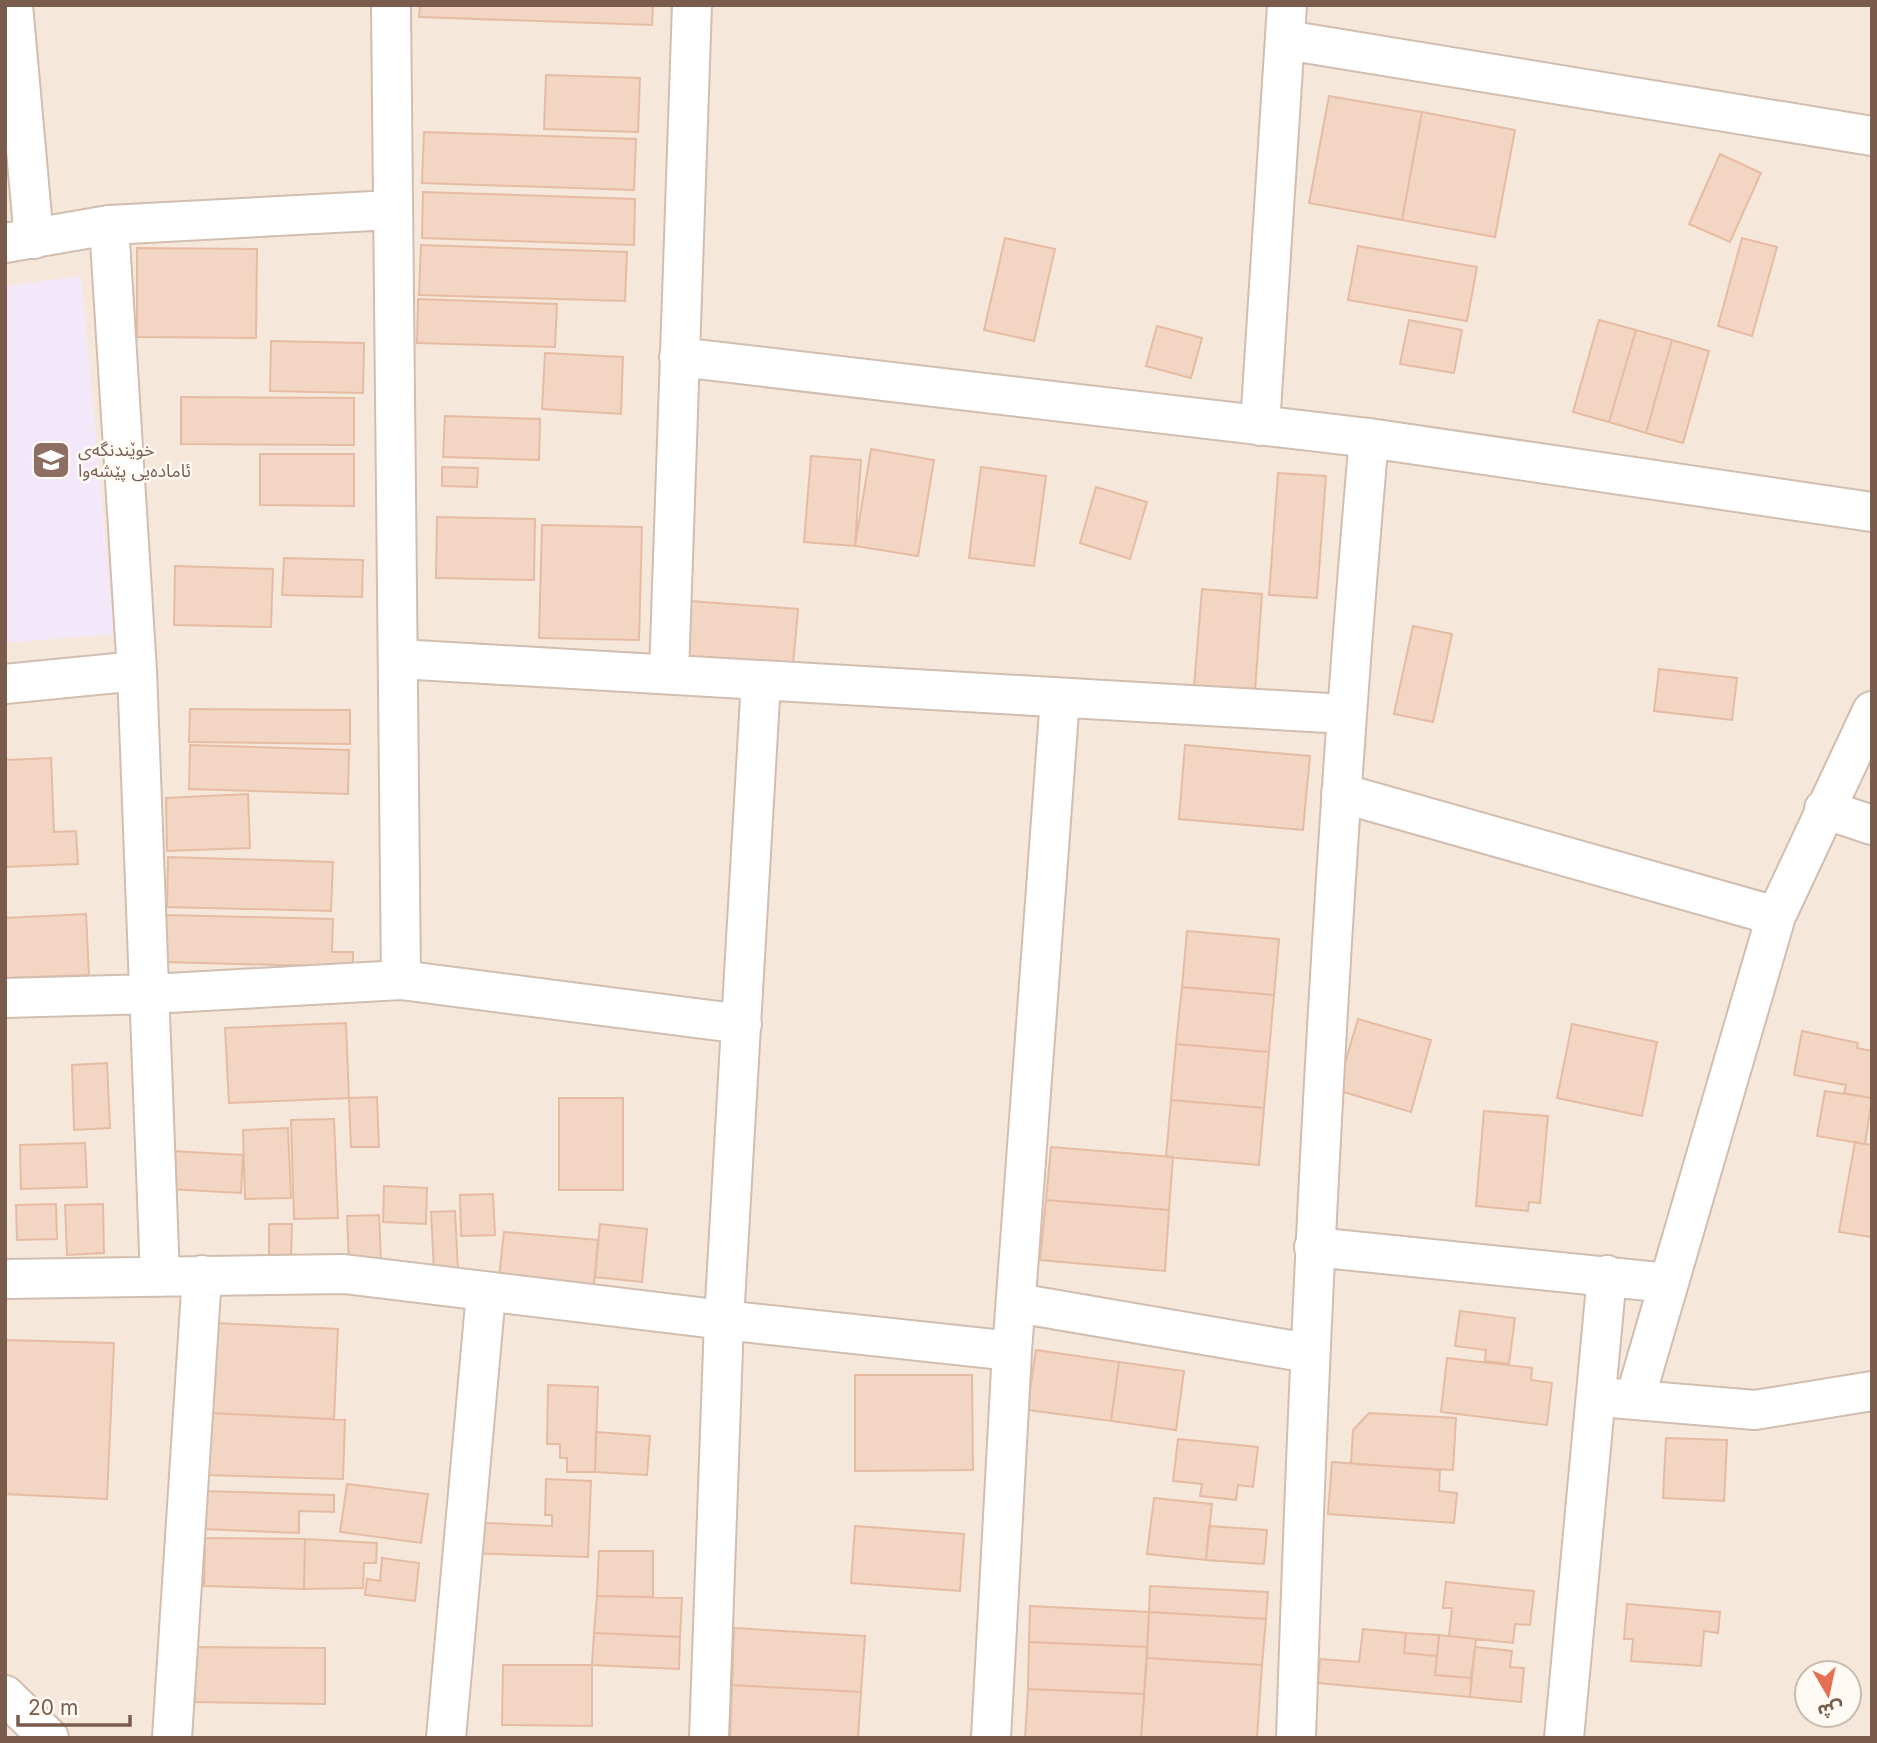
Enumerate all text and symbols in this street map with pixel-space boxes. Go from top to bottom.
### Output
school or university icon: خوێندنگەی ئامادەیی پێشەوا [30,439,72,481]
place label: خوێندنگەی ئامادەیی پێشەوا [78,439,191,482]
north arrow [1793,1659,1863,1729]
scale bar [18,1684,130,1728]
text: 20 m [28,1695,78,1720]
text: ش [1816,1697,1845,1724]

